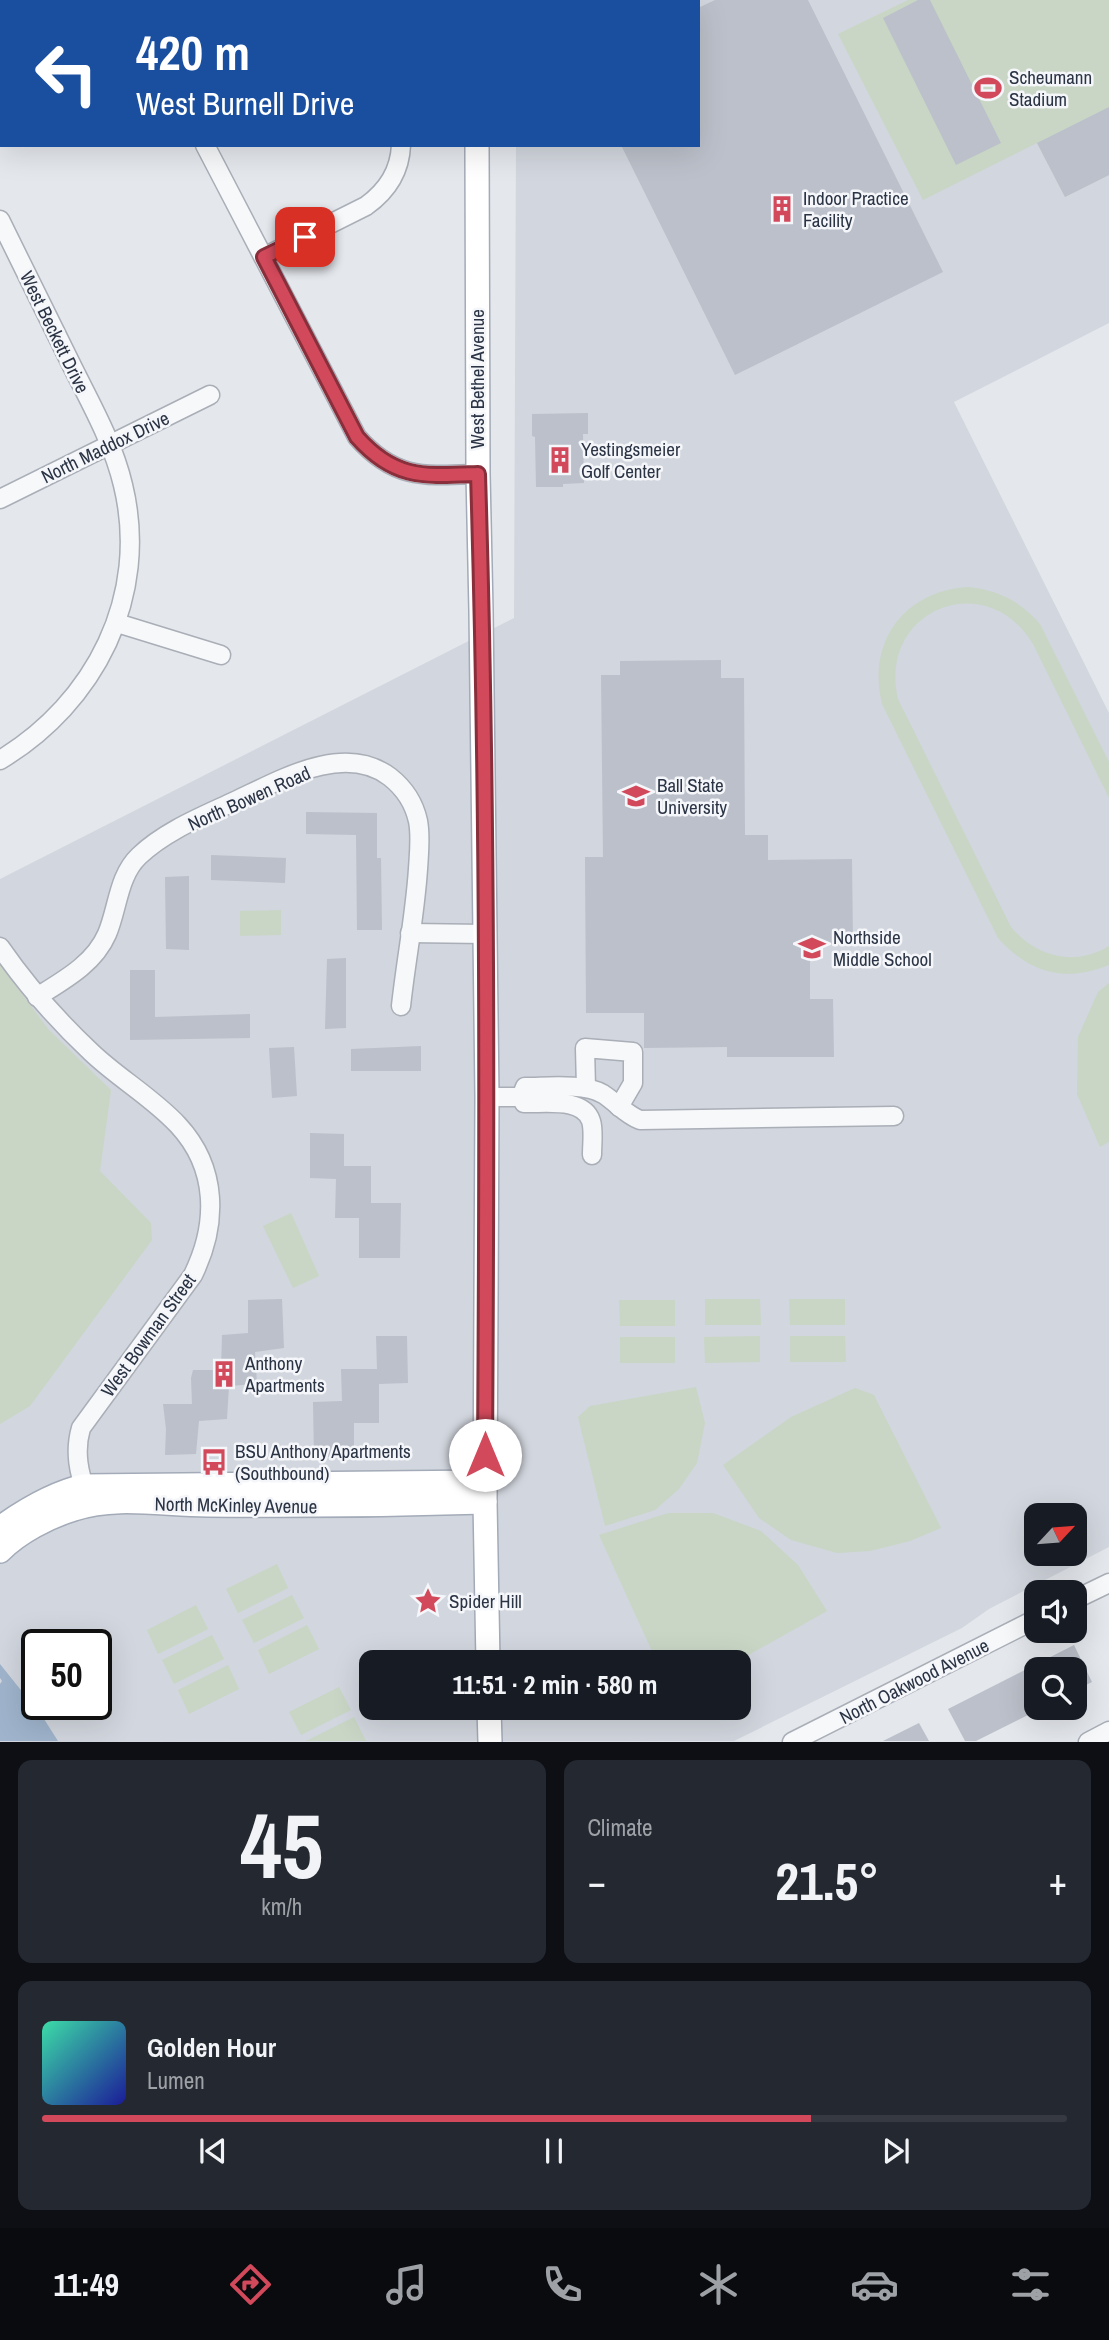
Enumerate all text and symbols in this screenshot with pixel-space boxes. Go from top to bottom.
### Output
text: 420 m [136,19,250,85]
icon: left [21,28,112,119]
place label: Scheumann Stadium [1009,64,1092,112]
sports icon: Scheumann Stadium [973,73,1003,103]
text: West Burnell Drive [136,82,354,125]
place label: Indoor Practice Facility [803,185,909,233]
building icon: Indoor Practice Facility [767,194,797,224]
pin [275,207,335,267]
icon: arrive [286,218,324,256]
street label: West Beckett Drive [14,266,96,398]
street label: West Bethel Avenue [464,309,490,449]
street label: North Maddox Drive [37,405,173,489]
place label: Yestingsmeier Golf Center [581,436,681,484]
building icon: Yestingsmeier Golf Center [545,445,575,475]
street label: North Bowen Road [184,759,314,837]
place label: Ball State University [657,772,727,820]
school or university icon: Ball State University [621,781,651,811]
place label: Northside Middle School [833,924,932,972]
school or university icon: Northside Middle School [797,933,827,963]
street label: West Bowman Street [95,1268,202,1402]
place label: Anthony Apartments [244,1350,325,1398]
building icon: Anthony Apartments [209,1359,239,1389]
position arrow [448,1418,522,1492]
place label: BSU Anthony Apartments (Southbound) [235,1438,411,1486]
bus stop icon: BSU Anthony Apartments (Southbound) [199,1447,229,1477]
street label: North McKinley Avenue [155,1491,317,1519]
north arrow [1024,1503,1087,1566]
map controls [1024,1503,1087,1720]
button: sound [1024,1580,1087,1643]
place icon: Spider Hill [413,1586,443,1616]
place label: Spider Hill [449,1588,522,1614]
speed limit sign: 50 [21,1629,112,1720]
street label: North Oakwood Avenue [835,1632,993,1730]
button: search [1024,1657,1087,1720]
text: 11:51 · 2 min · 580 m [452,1667,658,1702]
text: 45 [240,1784,323,1906]
text: Climate [588,1812,652,1843]
text: 21.5° [775,1846,879,1916]
text: − [588,1856,606,1907]
text: + [1049,1856,1067,1907]
text: km/h [261,1891,302,1922]
text: Golden Hour [147,2030,276,2065]
text: Lumen [147,2065,205,2096]
icon: previous [194,2132,232,2170]
icon: pause [535,2132,573,2170]
icon: next [877,2132,915,2170]
icon: directions [226,2260,275,2309]
icon: music [382,2260,431,2309]
icon: phone [538,2260,587,2309]
icon: climate [694,2260,743,2309]
icon: car [850,2260,899,2309]
icon: filters [1006,2260,1055,2309]
text: 11:49 [54,2263,119,2306]

